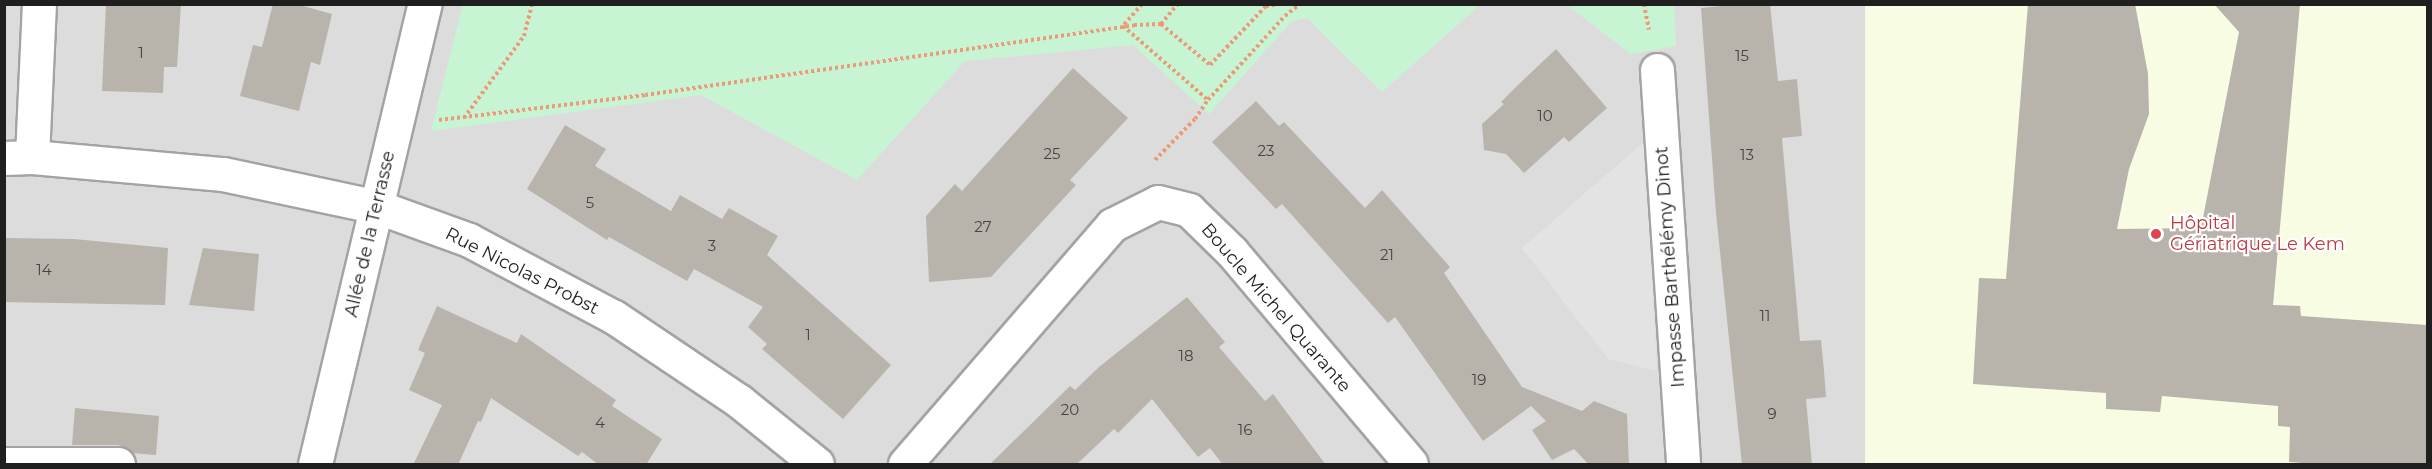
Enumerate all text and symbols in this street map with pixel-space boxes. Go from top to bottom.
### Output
house number: 1 [138,44,144,62]
house number: 15 [1735,47,1749,65]
house number: 10 [1537,107,1553,125]
house number: 23 [1258,142,1274,160]
house number: 25 [1043,145,1061,163]
street label: Impasse Barthélémy Dinot [1651,146,1689,388]
house number: 13 [1740,146,1754,164]
street label: Allée de la Terrasse [340,149,400,319]
house number: 5 [586,194,594,212]
place label: Hôpital Gériatrique Le Kem [2170,213,2345,256]
house number: 27 [974,218,992,236]
street label: Boucle Michel Quarante [1197,219,1355,397]
street label: Rue Nicolas Probst [442,223,602,319]
marker: Hôpital Gériatrique Le Kem [2147,225,2165,243]
house number: 3 [708,237,716,255]
house number: 21 [1380,246,1394,264]
house number: 14 [36,261,52,279]
house number: 11 [1760,307,1770,325]
house number: 1 [805,326,811,344]
house number: 18 [1179,347,1193,365]
house number: 19 [1472,371,1486,389]
house number: 20 [1061,401,1079,419]
house number: 9 [1767,405,1777,423]
house number: 4 [595,414,605,432]
house number: 16 [1238,421,1252,439]

